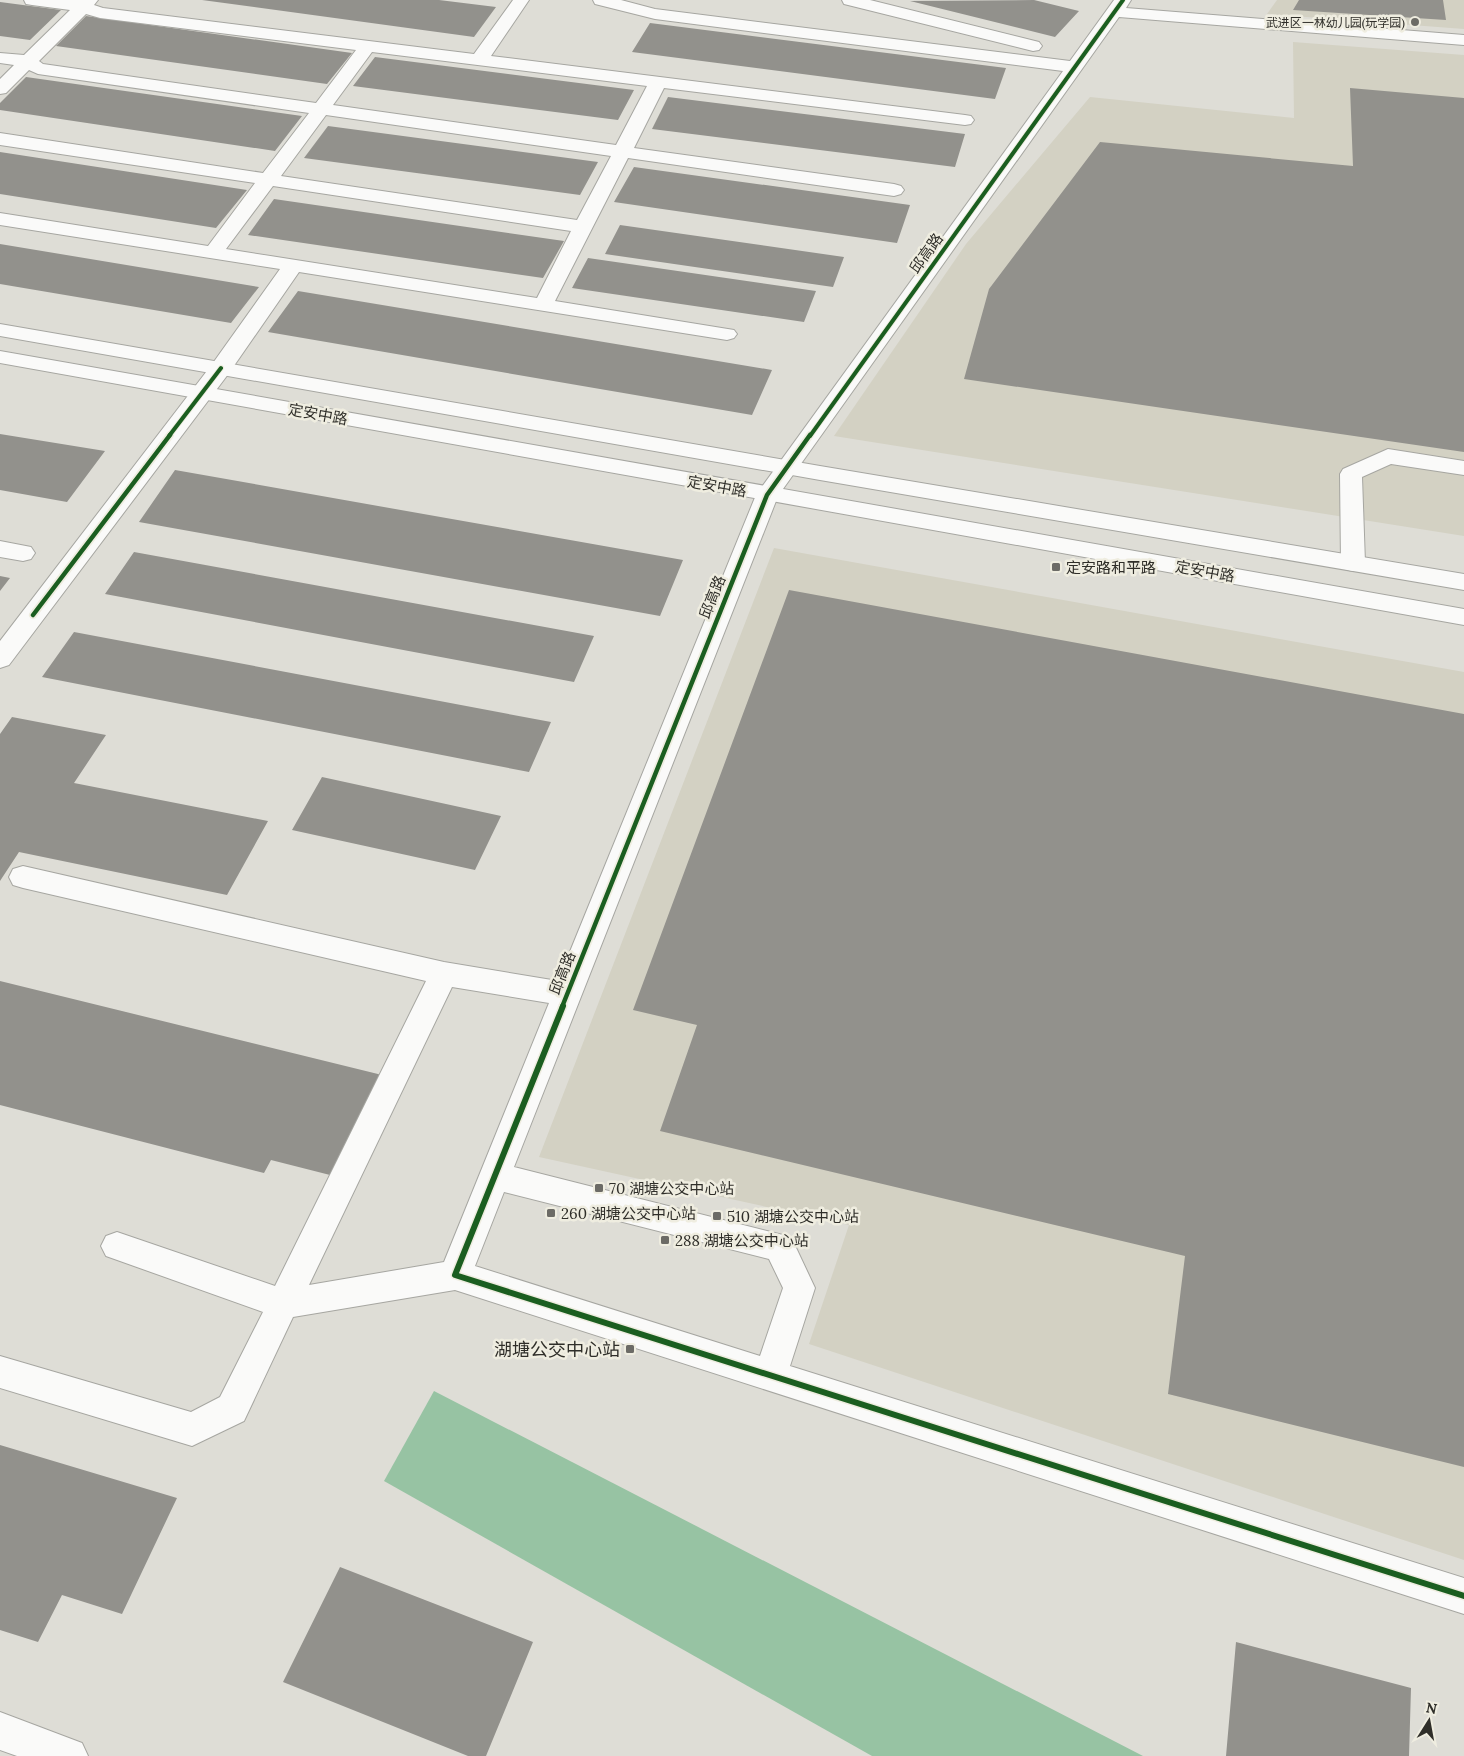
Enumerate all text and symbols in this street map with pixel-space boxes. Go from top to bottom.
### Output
place label: 武进区一林幼儿园(玩学园) [1266,15,1405,31]
marker: 武进区一林幼儿园(玩学园) [1409,16,1421,28]
street label: 邱高路 [905,229,947,277]
street label: 定安中路 [287,399,349,429]
street label: 定安中路 [686,471,748,501]
street label: 定安中路 [1174,556,1236,586]
place label: 定安路和平路 [1066,558,1156,577]
marker: 定安路和平路 [1050,561,1062,573]
street label: 邱高路 [695,573,729,621]
street label: 邱高路 [545,949,579,997]
place label: 70 湖塘公交中心站 [609,1179,734,1198]
marker: 70 湖塘公交中心站 [593,1182,605,1194]
place label: 260 湖塘公交中心站 [561,1204,696,1223]
marker: 260 湖塘公交中心站 [545,1207,557,1219]
place label: 510 湖塘公交中心站 [727,1207,859,1226]
marker: 510 湖塘公交中心站 [711,1210,723,1222]
place label: 288 湖塘公交中心站 [675,1231,809,1250]
marker: 288 湖塘公交中心站 [659,1234,671,1246]
place label: 湖塘公交中心站 [494,1338,620,1361]
marker: 湖塘公交中心站 [624,1343,636,1355]
north arrow [1404,1696,1454,1746]
text: N [1424,1698,1439,1718]

